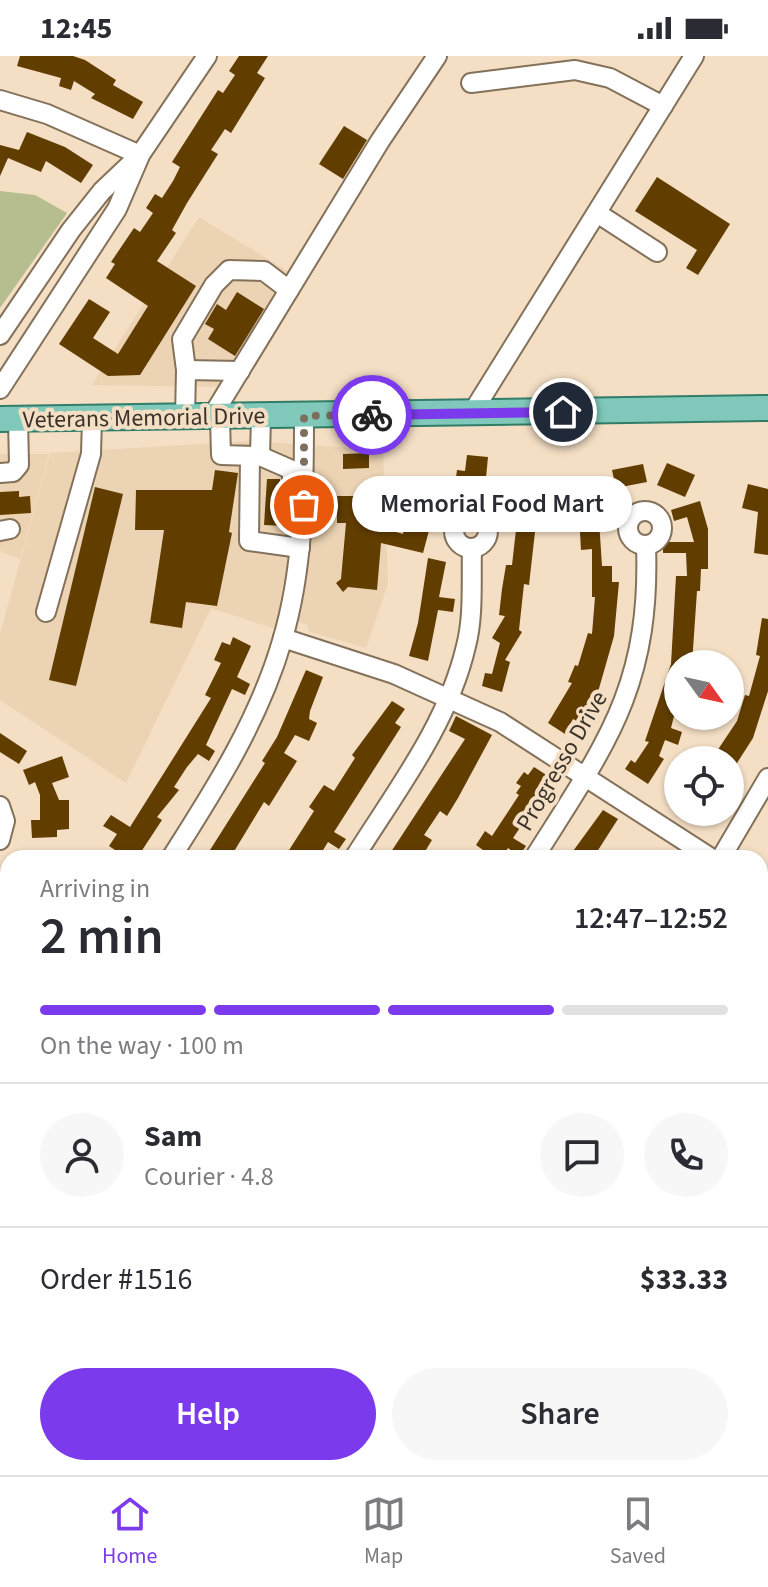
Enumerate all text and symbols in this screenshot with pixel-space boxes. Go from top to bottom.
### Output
text: 12:45 [40,7,112,50]
courier [332,375,412,455]
pin [529,378,597,446]
icon: home [541,390,585,434]
icon: bike [350,393,394,437]
street label: Veterans Memorial Drive [22,398,266,438]
pin [270,471,338,539]
callout: Memorial Food Mart [352,477,632,533]
icon: bag [282,483,326,527]
text: Memorial Food Mart [380,485,604,522]
north arrow [664,650,744,730]
map controls [664,650,744,826]
street label: Progresso Drive [508,684,616,838]
button: locate [664,746,744,826]
text: Arriving in [40,870,150,907]
text: 12:47–12:52 [574,897,728,940]
text: 2 min [40,900,164,974]
text: On the way · 100 m [40,1027,244,1064]
button: person [40,1113,124,1197]
button: chat [540,1113,624,1197]
button: phone [644,1113,728,1197]
text: Sam [144,1115,202,1158]
text: Courier · 4.8 [144,1158,274,1195]
text: Order #1516 [40,1258,193,1301]
text: $33.33 [640,1258,728,1301]
button: Help [40,1368,376,1460]
button: Share [392,1368,728,1460]
tab: Home [102,1492,157,1572]
tab: Map [362,1492,406,1572]
tab: Saved [610,1492,666,1572]

